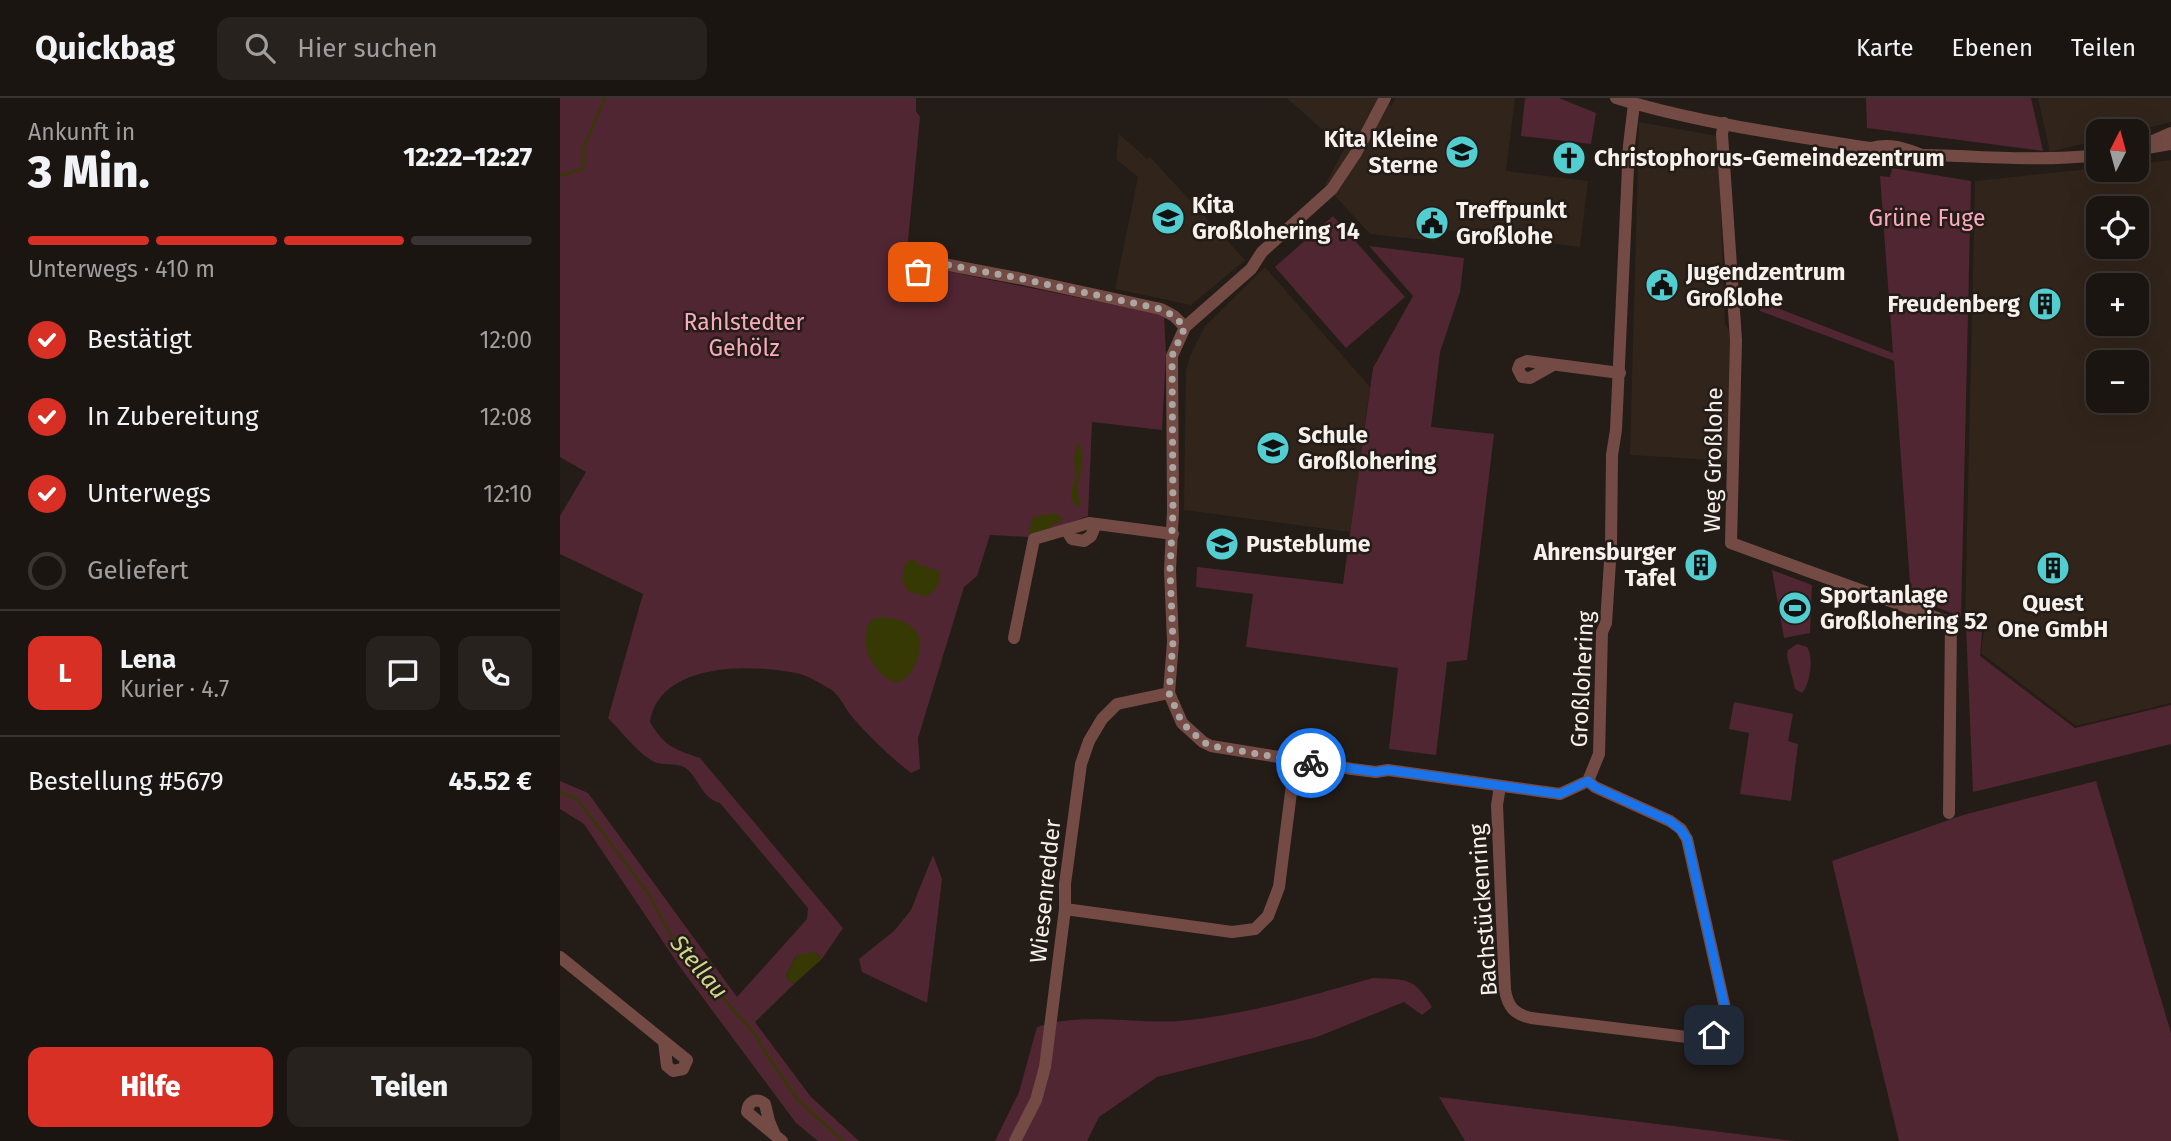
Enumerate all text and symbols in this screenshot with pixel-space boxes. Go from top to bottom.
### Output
search box [217,17,707,80]
text: Quickbag [35,28,175,68]
icon: search [241,29,279,67]
text: Hier suchen [297,33,438,64]
text: Karte [1856,34,1914,62]
text: Ebenen [1952,34,2033,62]
text: Teilen [2071,34,2136,62]
text: Ankunft in [28,118,135,146]
north arrow [2086,119,2149,182]
map controls [2086,119,2149,413]
place label: Kita Kleine Sterne [1324,125,1438,179]
school or university icon: Kita Kleine Sterne [1443,133,1481,171]
church icon: Christophorus-Gemeindezentrum [1550,139,1588,177]
text: 12:22–12:27 [403,142,532,173]
text: 3 Min. [28,144,149,199]
place label: Christophorus-Gemeindezentrum [1594,144,1945,172]
place label: Kita Großlohering 14 [1192,191,1360,245]
place label: Treffpunkt Großlohe [1456,196,1568,250]
button: locate [2086,196,2149,259]
school or university icon: Kita Großlohering 14 [1149,199,1187,237]
public building icon: Treffpunkt Großlohe [1413,204,1451,242]
park label: Grüne Fuge [1869,204,1985,232]
pin [888,242,948,302]
icon: bag [899,253,937,291]
text: Unterwegs · 410 m [28,255,215,283]
place label: Jugendzentrum Großlohe [1685,258,1845,312]
public building icon: Jugendzentrum Großlohe [1643,266,1681,304]
button: + [2086,273,2149,336]
building icon: Freudenberg [2026,285,2064,323]
place label: Freudenberg [1887,290,2020,318]
park label: Rahlstedter Gehölz [684,308,805,362]
icon: check [28,321,66,359]
text: Bestätigt [87,324,192,355]
text: 12:00 [479,326,532,354]
button: − [2086,350,2149,413]
street label: Weg Großlohe [1698,387,1728,533]
icon: check [28,398,66,436]
text: In Zubereitung [87,401,259,432]
text: 12:08 [480,403,532,431]
place label: Schule Großlohering [1298,421,1437,475]
school or university icon: Schule Großlohering [1254,429,1292,467]
icon: check [28,475,66,513]
text: Unterwegs [87,478,211,509]
text: 12:10 [483,480,532,508]
school or university icon: Pusteblume [1203,525,1241,563]
place label: Pusteblume [1246,530,1371,558]
place label: Ahrensburger Tafel [1533,538,1677,592]
building icon: Ahrensburger Tafel [1682,546,1720,584]
building icon: Quest One GmbH [2034,549,2072,587]
text: Geliefert [87,555,189,586]
place label: Sportanlage Großlohering 52 [1820,581,1988,635]
sports icon: Sportanlage Großlohering 52 [1776,589,1814,627]
place label: Quest One GmbH [1998,589,2108,643]
street label: Großlohering [1564,610,1600,748]
button: chat [366,636,440,710]
button: phone [458,636,532,710]
text: Lena [120,644,176,675]
text: L [58,658,72,689]
text: Kurier · 4.7 [120,675,229,703]
courier [1276,728,1346,798]
icon: bike [1292,744,1330,782]
text: Bestellung #5679 [28,766,224,797]
text: 45.52 € [449,766,532,797]
street label: Wiesenredder [1024,818,1066,964]
street label: Bachstückenring [1463,823,1503,997]
water label: Stellau [664,929,734,1005]
pin [1684,1005,1744,1065]
icon: home [1695,1016,1733,1054]
button: Hilfe [28,1047,273,1127]
button: Teilen [287,1047,532,1127]

